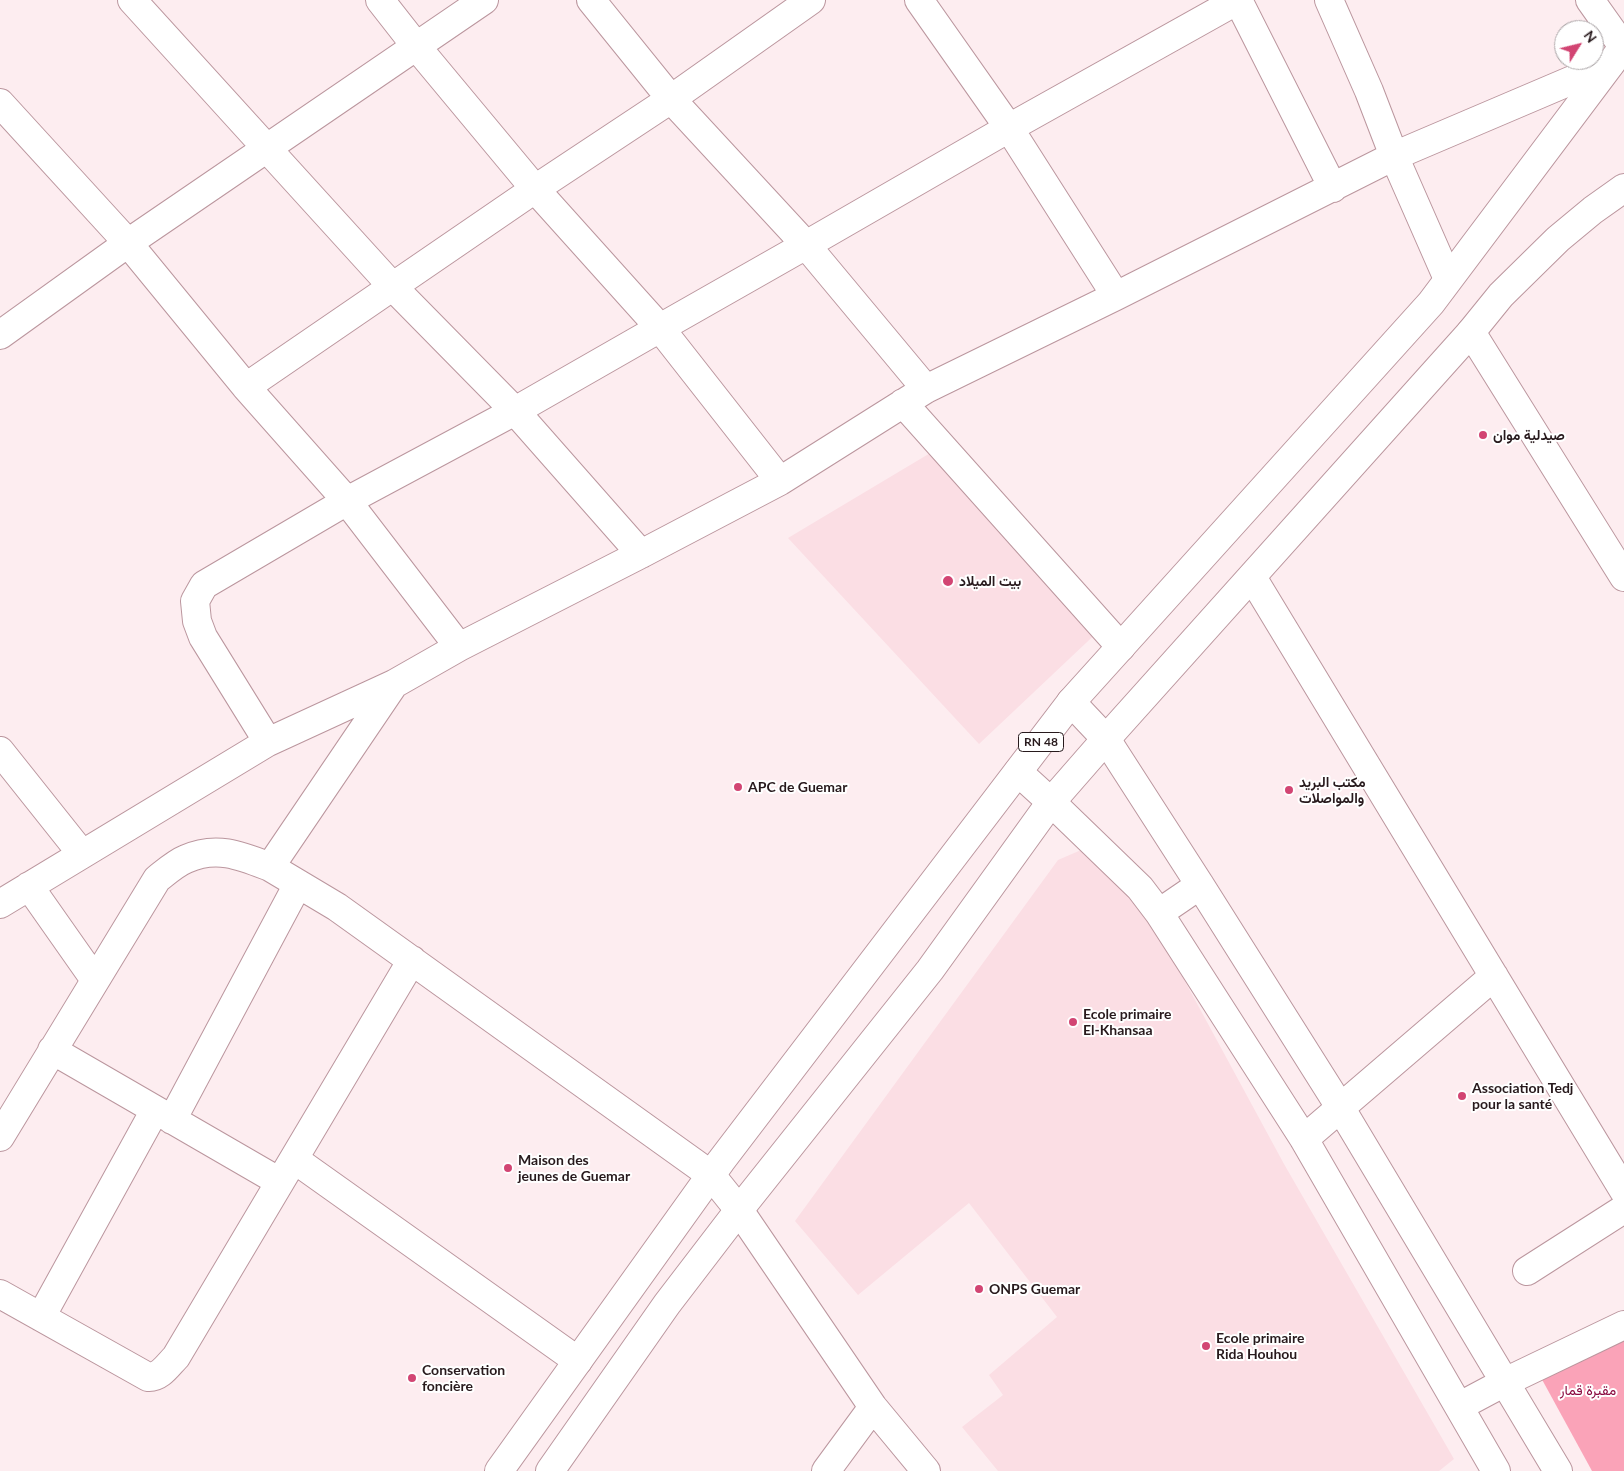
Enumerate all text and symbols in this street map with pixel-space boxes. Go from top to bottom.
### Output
north arrow [1554,20,1604,70]
text: N [1581,27,1601,46]
place label: صيدلية موان [1493,427,1565,443]
marker: صيدلية موان [1477,429,1489,441]
place label: بيت الميلاد [959,573,1021,589]
marker: بيت الميلاد [941,574,955,588]
road number: RN 48 [1018,732,1064,752]
place label: مكتب البريد والمواصلات [1299,774,1366,806]
place label: APC de Guemar [748,779,847,795]
marker: APC de Guemar [732,781,744,793]
marker: مكتب البريد والمواصلات [1283,784,1295,796]
place label: Ecole primaire El-Khansaa [1083,1006,1171,1038]
marker: Ecole primaire El-Khansaa [1067,1016,1079,1028]
place label: Association Tedj pour la santé [1472,1080,1573,1112]
marker: Association Tedj pour la santé [1456,1090,1468,1102]
place label: Maison des jeunes de Guemar [518,1152,630,1184]
marker: Maison des jeunes de Guemar [502,1162,514,1174]
place label: ONPS Guemar [989,1281,1080,1297]
marker: ONPS Guemar [973,1283,985,1295]
place label: Ecole primaire Rida Houhou [1216,1330,1304,1362]
marker: Ecole primaire Rida Houhou [1200,1340,1212,1352]
place label: Conservation foncière [422,1362,505,1394]
marker: Conservation foncière [406,1372,418,1384]
park label: مقبرة قمار [1560,1382,1616,1398]

